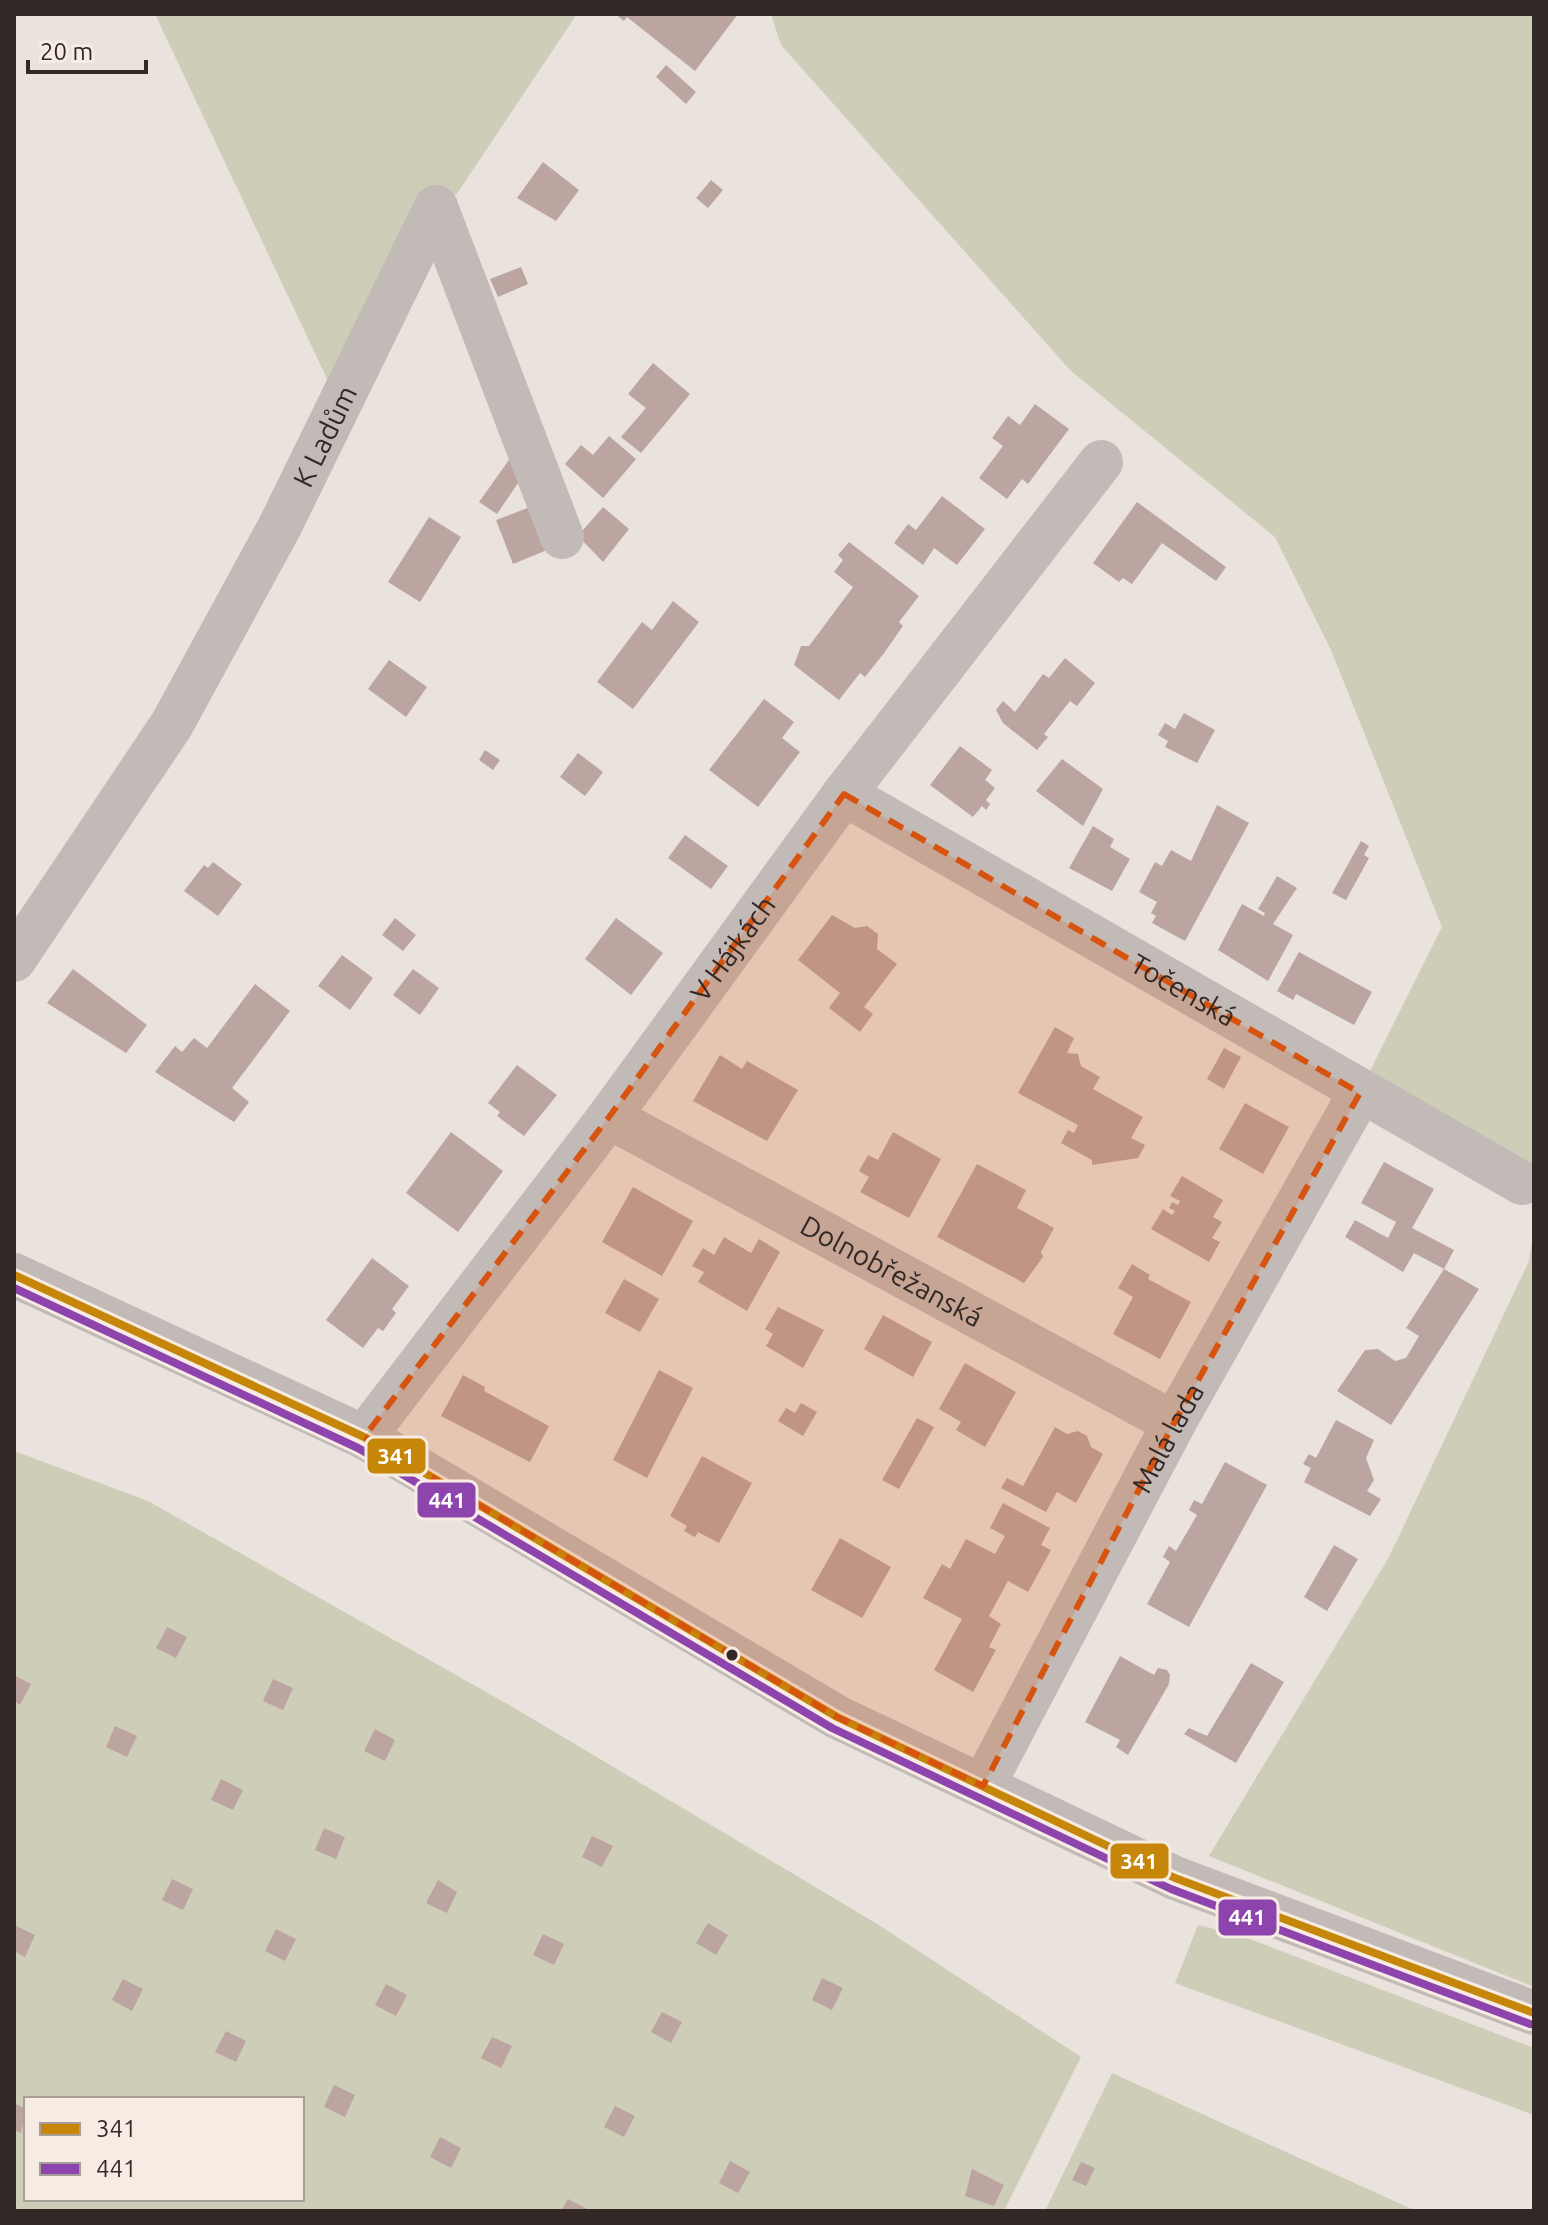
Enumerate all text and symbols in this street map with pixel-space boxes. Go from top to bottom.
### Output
scale bar [28,24,146,74]
text: 20 m [40,38,93,65]
street label: K Ladům [286,380,362,491]
street label: V Hájkách [683,889,781,1007]
street label: Točenská [1126,947,1242,1031]
street label: Dolnobřežanská [796,1209,988,1332]
street label: Malá lada [1125,1377,1209,1497]
line badge: 341 [366,1437,427,1475]
text: 341 [377,1443,415,1468]
line badge: 441 [416,1481,477,1519]
text: 441 [428,1487,466,1512]
unlabelled marker [724,1647,740,1663]
line badge: 341 [1109,1842,1170,1880]
text: 341 [1120,1848,1158,1873]
line badge: 441 [1217,1898,1278,1937]
text: 441 [1228,1904,1266,1929]
legend [24,2097,304,2201]
text: 341 [96,2115,137,2142]
text: 441 [96,2155,137,2182]

